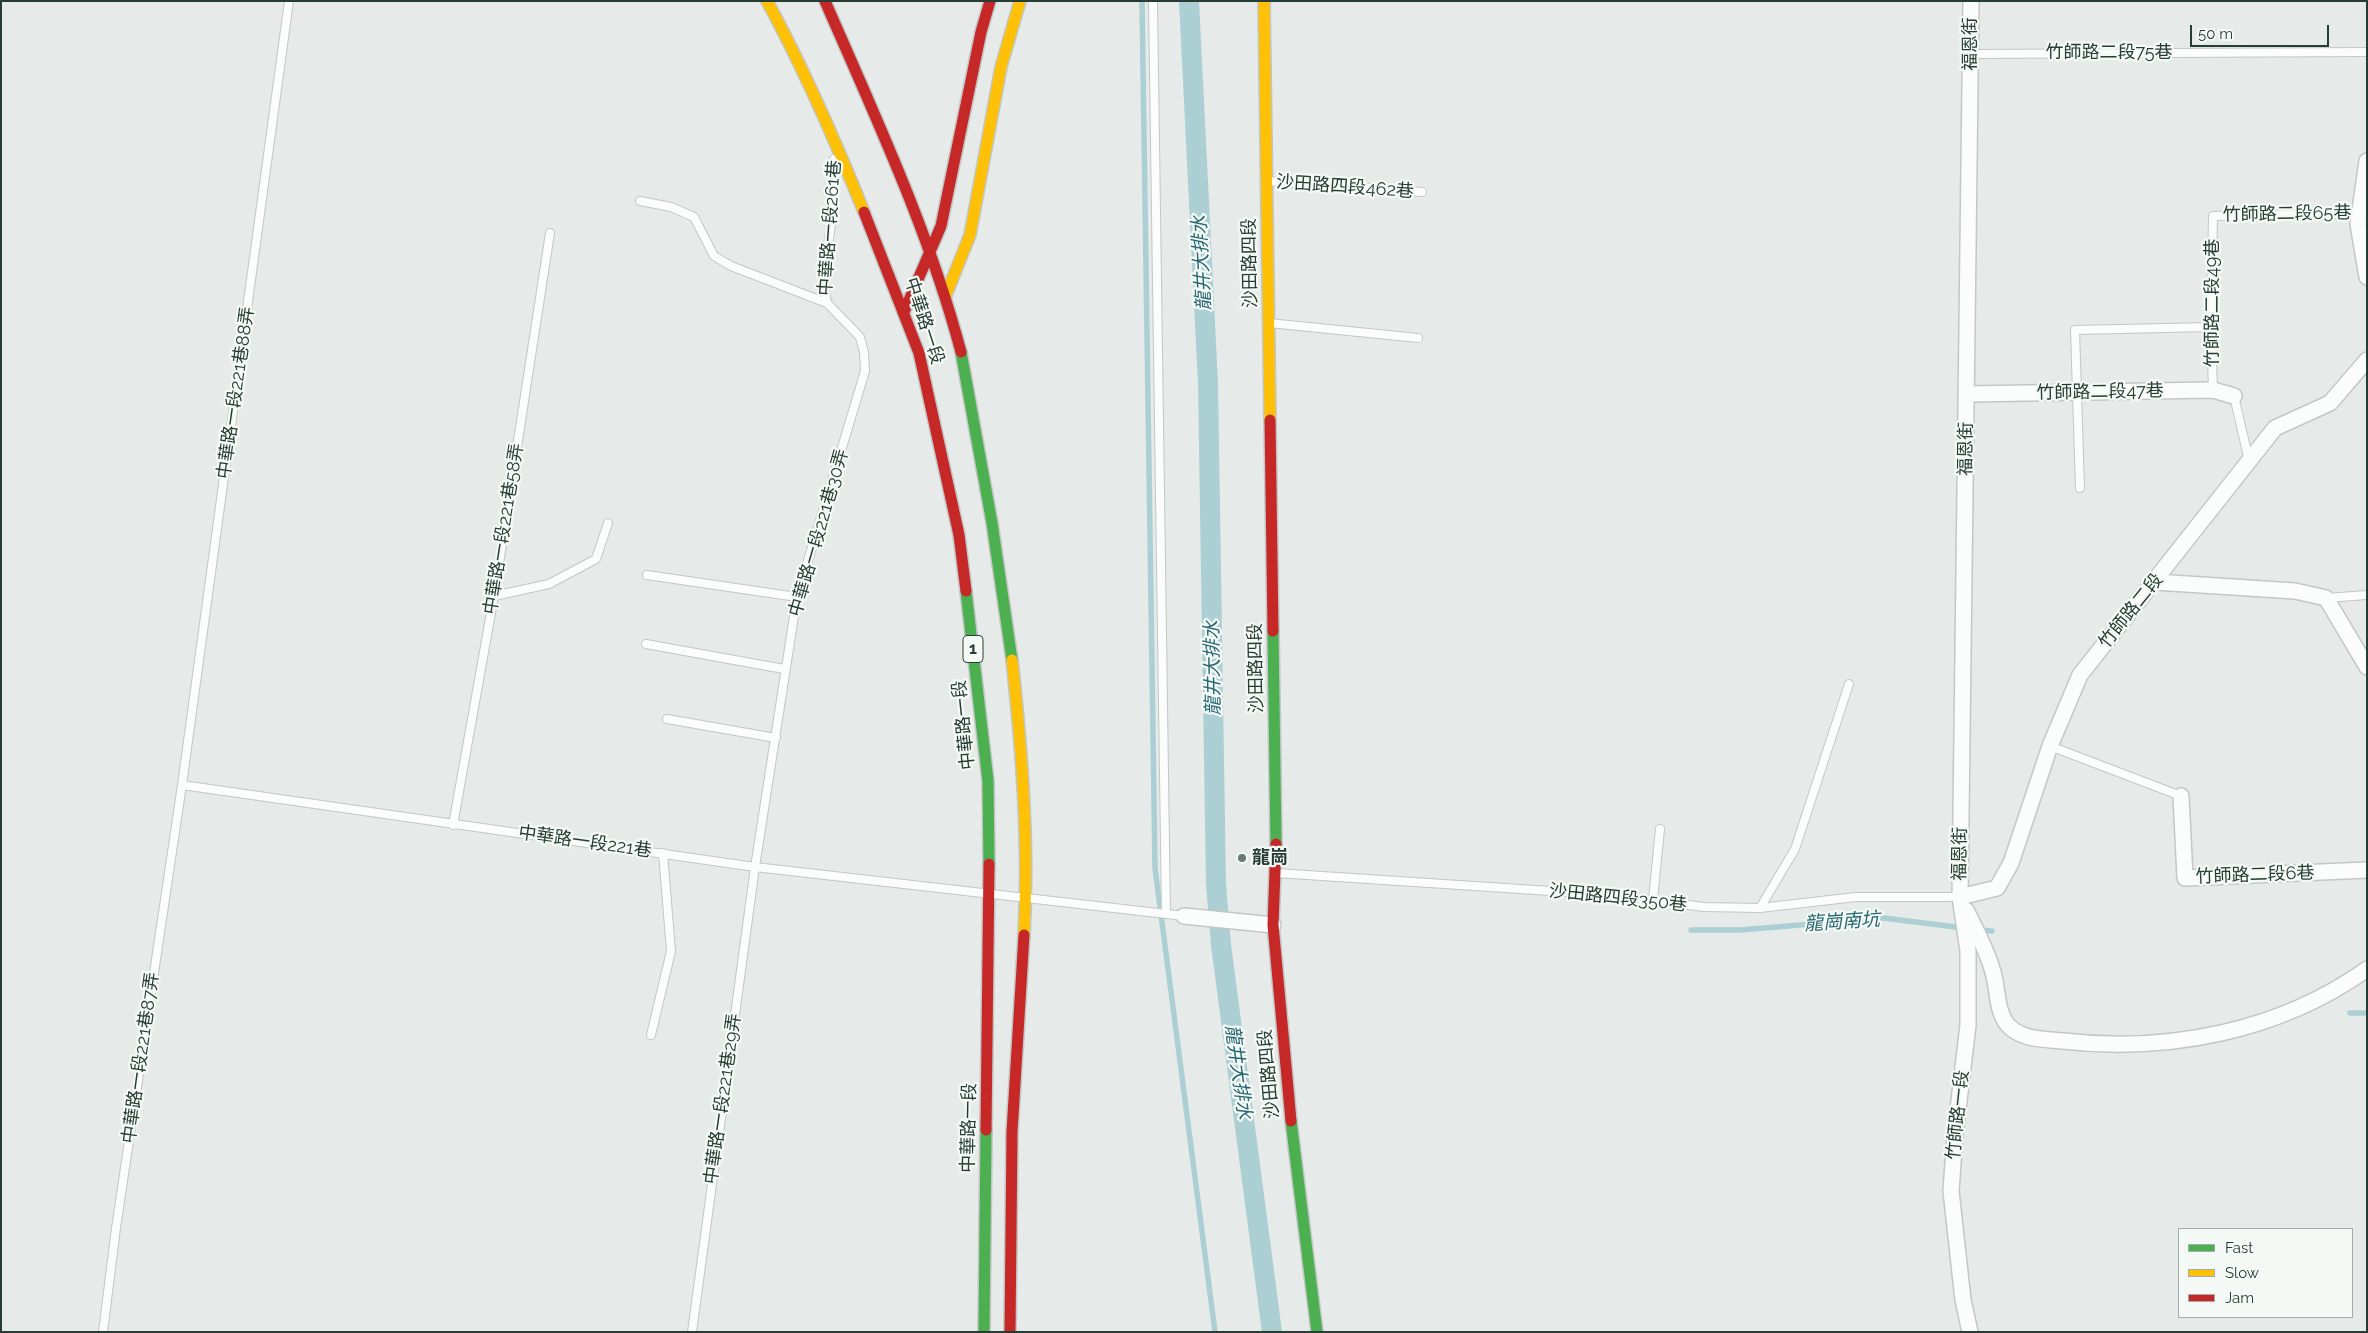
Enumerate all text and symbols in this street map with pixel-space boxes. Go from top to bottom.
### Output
scale bar [2193,15,2332,47]
street label: 福恩街 [1960,17,1982,71]
text: 50 m [2198,25,2233,43]
street label: 竹師路二段75巷 [2045,42,2173,64]
street label: 中華路一段261巷 [814,159,846,297]
street label: 沙田路四段462巷 [1275,171,1415,203]
street label: 竹師路二段65巷 [2222,202,2352,226]
water label: 龍井大排水 [1188,215,1216,311]
street label: 沙田路四段 [1238,218,1262,308]
street label: 竹師路二段49巷 [2202,239,2224,367]
street label: 中華路一段 [900,275,948,367]
street label: 中華路一段221巷88弄 [213,305,259,481]
street label: 竹師路二段47巷 [2036,380,2164,404]
street label: 福恩街 [1955,422,1977,476]
street label: 中華路一段221巷58弄 [480,442,528,616]
street label: 中華路一段221巷30弄 [785,447,853,619]
street label: 竹師路二段 [2094,569,2168,653]
water label: 龍井大排水 [1201,620,1225,716]
street label: 沙田路四段 [1244,623,1268,713]
road number: 1 [963,636,983,662]
street label: 中華路一段 [949,679,979,771]
street label: 中華路一段221巷 [517,822,653,862]
street label: 福恩街 [1949,827,1971,881]
place label: 龍崗 [1252,847,1288,869]
marker: 龍崗 [1236,852,1248,864]
street label: 竹師路二段6巷 [2195,862,2315,888]
street label: 沙田路四段350巷 [1548,880,1688,916]
water label: 龍崗南坑 [1803,908,1881,936]
street label: 中華路一段221巷87弄 [118,971,164,1145]
street label: 中華路一段221巷29弄 [700,1012,746,1186]
water label: 龍井大排水 [1220,1023,1256,1121]
street label: 沙田路四段 [1254,1028,1284,1120]
street label: 竹師路一段 [1943,1069,1973,1161]
street label: 中華路一段 [957,1083,981,1173]
legend [2178,1228,2353,1318]
text: Fast [2225,1239,2253,1257]
text: Slow [2225,1264,2259,1282]
text: Jam [2225,1289,2254,1307]

